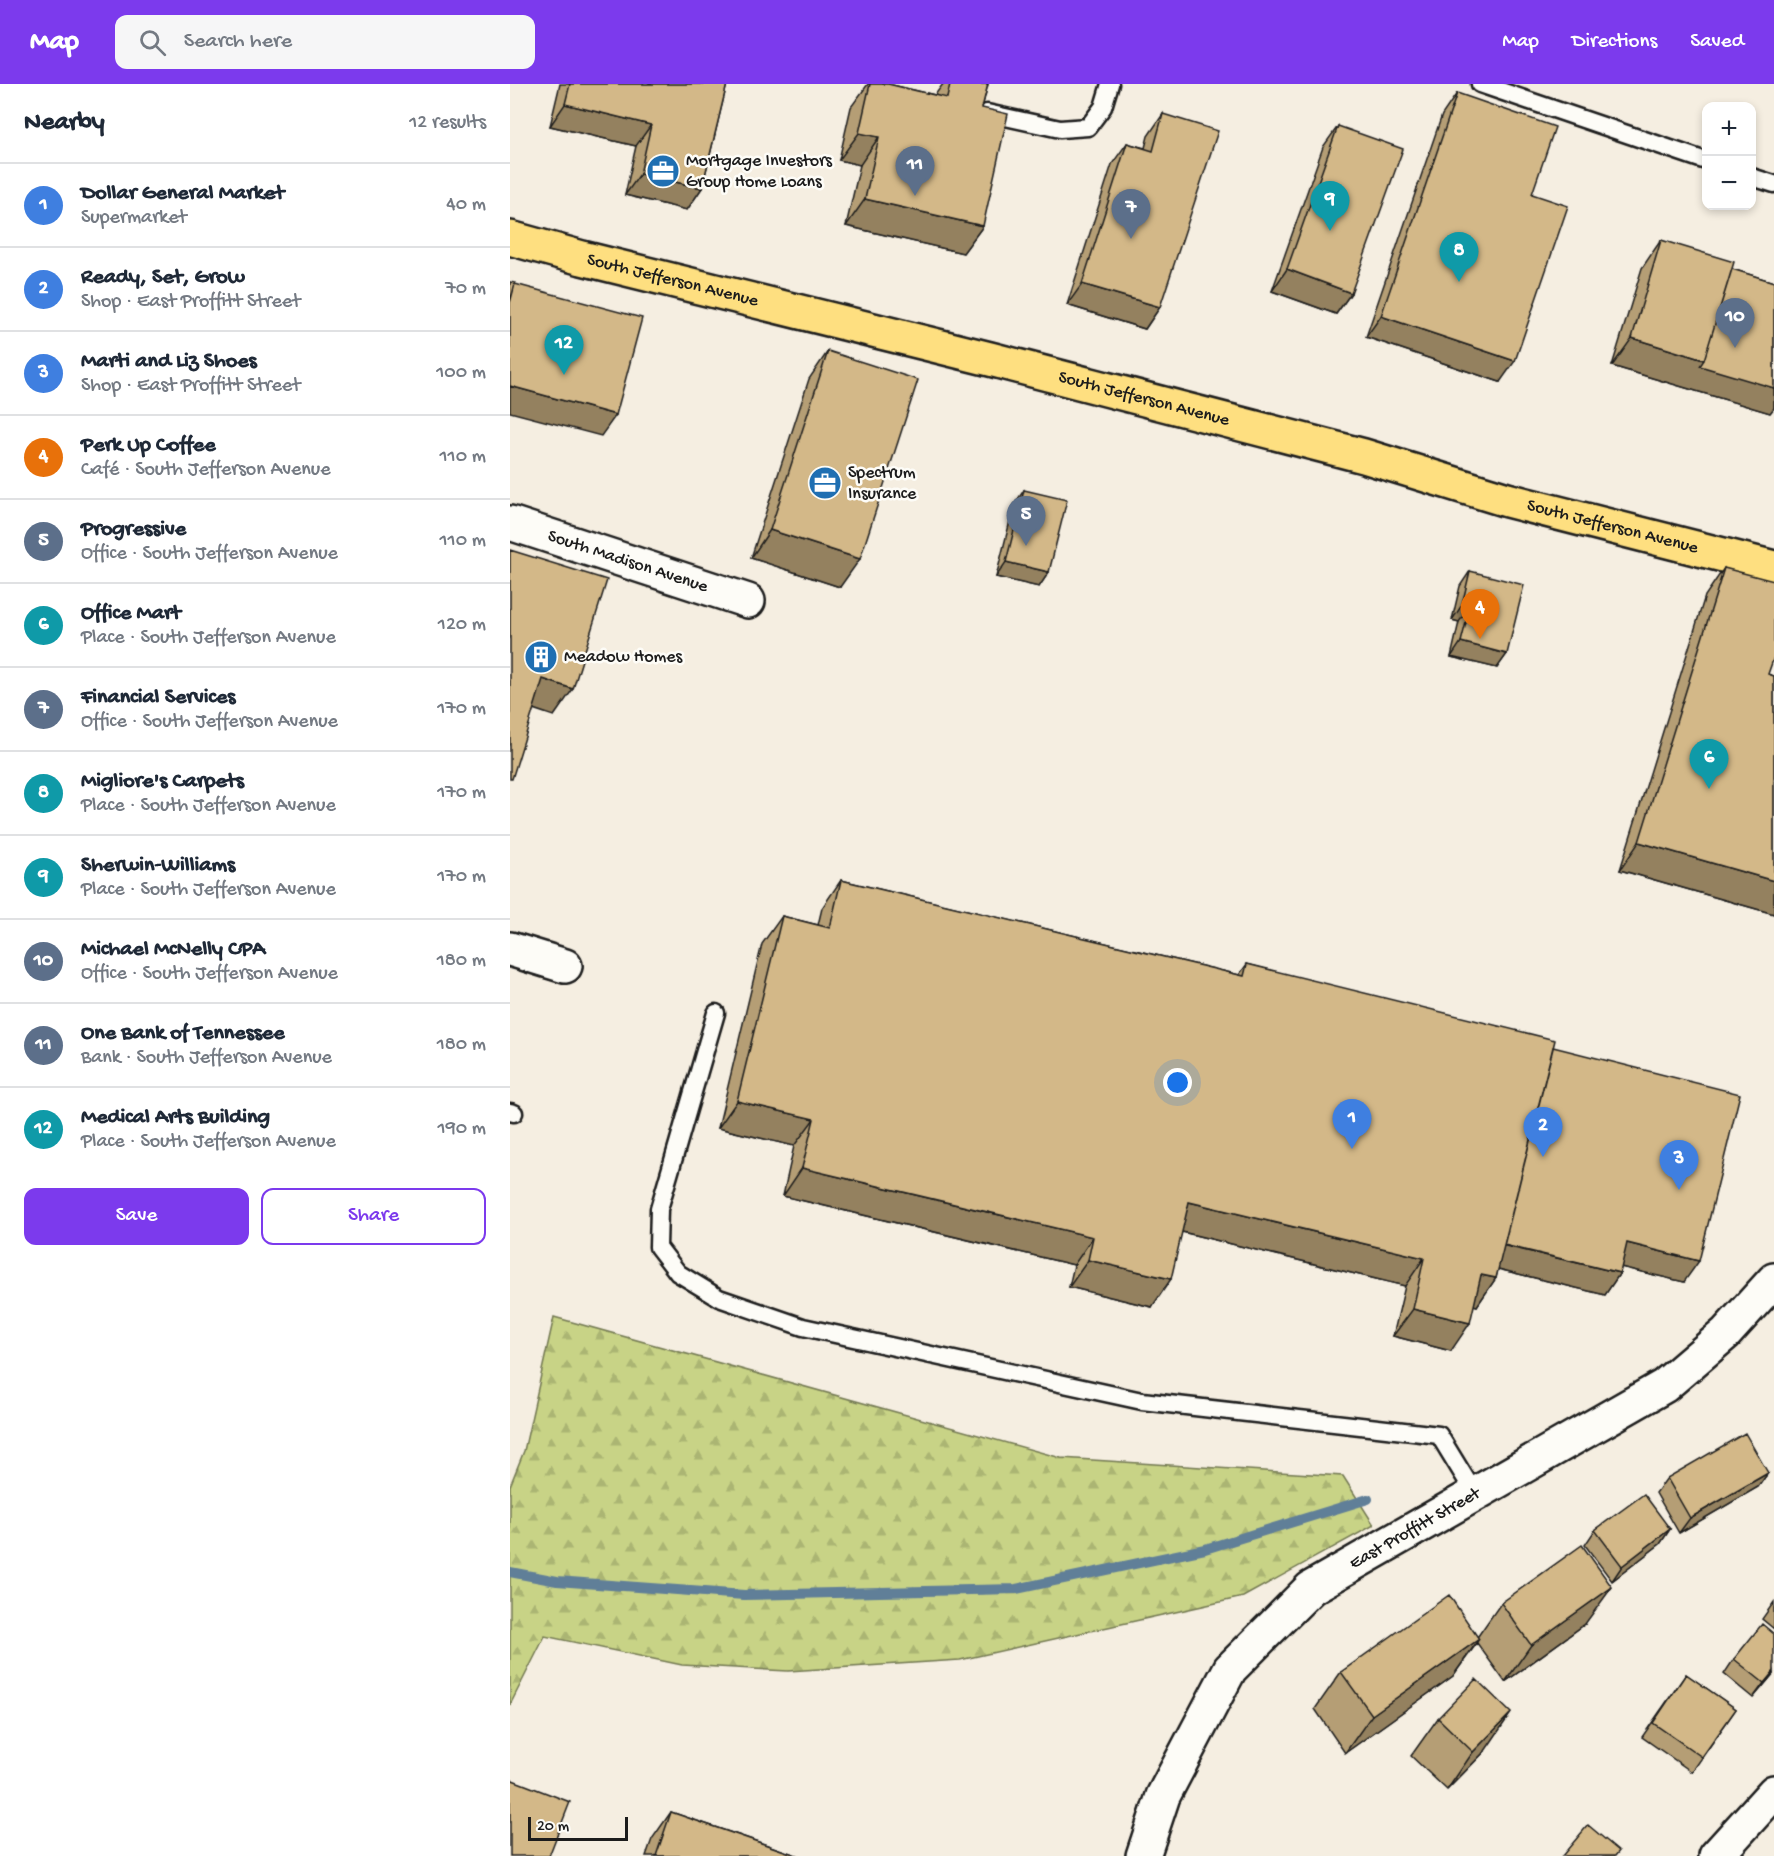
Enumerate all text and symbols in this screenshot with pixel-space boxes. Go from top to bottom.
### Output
search box [115,15,535,69]
text: Map [30,26,79,59]
icon: search [136,26,169,59]
text: Search here [184,29,292,55]
text: Map [1502,30,1539,55]
text: Directions [1572,30,1657,55]
text: Saved [1690,30,1744,55]
map controls [1702,102,1756,210]
button: + [1702,102,1756,156]
text: Nearby [24,108,105,139]
text: 12 results [409,112,486,135]
pin: 11 [896,147,934,196]
place label: Mortgage Investors Group Home Loans [686,151,833,193]
office icon: Mortgage Investors Group Home Loans [645,153,681,189]
button: − [1702,156,1756,210]
text: Dollar General Market [81,181,284,207]
pin: 9 [1310,182,1350,231]
pin: 7 [1112,190,1150,239]
text: 1 [39,194,48,217]
text: 40 m [446,194,486,217]
text: Supermarket [81,207,187,230]
pin: 8 [1440,232,1478,282]
street label: South Jefferson Avenue [585,249,761,312]
text: Ready, Set, Grow [81,265,245,291]
text: 2 [39,278,48,301]
text: 70 m [445,278,486,301]
text: Shop · East Proffitt Street [81,291,300,314]
pin: 10 [1716,298,1754,348]
pin: 12 [544,326,584,375]
text: Marti and Liz Shoes [81,349,257,375]
text: 3 [38,362,49,385]
text: 100 m [436,362,486,385]
street label: South Jefferson Avenue [1056,367,1232,431]
text: Shop · East Proffitt Street [81,375,300,398]
text: Perk Up Coffee [81,433,216,459]
text: 4 [39,446,48,469]
text: 110 m [440,446,486,469]
text: Café · South Jefferson Avenue [81,459,331,482]
place label: Spectrum Insurance [848,463,917,505]
office icon: Spectrum Insurance [807,465,843,501]
street label: South Jefferson Avenue [1525,495,1701,559]
pin: 5 [1006,496,1046,546]
text: Progressive [81,517,186,543]
street label: South Madison Avenue [545,526,711,598]
text: 5 [38,530,49,553]
text: 110 m [440,530,486,553]
text: Office · South Jefferson Avenue [81,543,338,566]
pin: 4 [1460,590,1500,639]
text: Office Mart [81,601,181,627]
text: 6 [38,614,49,637]
text: 120 m [438,614,486,637]
text: Place · South Jefferson Avenue [81,627,336,650]
building icon: Meadow Homes [523,639,559,675]
place label: Meadow Homes [564,647,684,668]
text: Financial Services [81,685,235,711]
text: 7 [38,698,49,721]
text: 170 m [437,698,486,721]
text: Office · South Jefferson Avenue [81,711,338,734]
pin: 6 [1690,740,1728,789]
text: Migliore's Carpets [81,769,244,795]
text: 8 [38,782,49,805]
text: 170 m [437,782,486,805]
text: Place · South Jefferson Avenue [81,795,336,818]
text: Sherwin-Williams [81,853,235,879]
text: 9 [38,866,49,889]
text: 170 m [437,866,486,889]
text: Place · South Jefferson Avenue [81,879,336,902]
text: Michael McNelly CPA [81,937,265,963]
text: 10 [34,950,53,973]
text: 180 m [437,950,486,973]
text: Office · South Jefferson Avenue [81,963,338,986]
text: One Bank of Tennessee [81,1021,285,1047]
text: 11 [35,1034,52,1057]
text: 180 m [437,1034,486,1057]
text: Bank · South Jefferson Avenue [81,1047,332,1070]
your location [1163,1068,1192,1097]
pin: 1 [1332,1100,1372,1149]
text: Medical Arts Building [81,1105,270,1131]
pin: 2 [1524,1108,1562,1157]
text: 12 [35,1118,52,1141]
text: 190 m [438,1118,486,1141]
text: Place · South Jefferson Avenue [81,1131,336,1154]
pin: 3 [1660,1140,1698,1190]
button: Save [24,1188,249,1245]
button: Share [261,1188,486,1245]
street label: East Proffitt Street [1346,1482,1485,1574]
scale bar [528,1814,628,1842]
text: 20 m [537,1818,569,1837]

